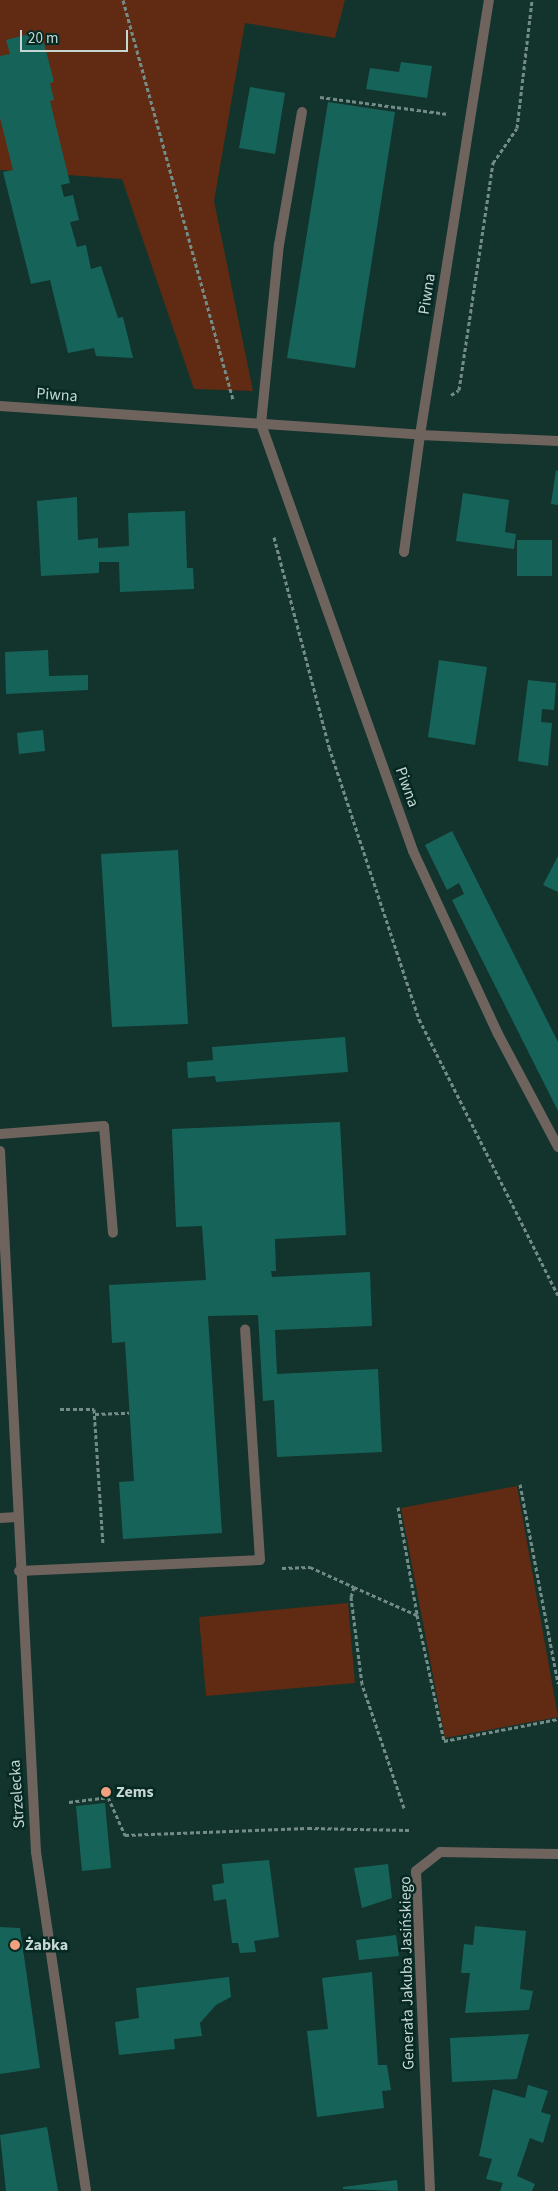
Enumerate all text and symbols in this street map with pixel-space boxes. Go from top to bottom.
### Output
scale bar [22,20,130,52]
text: 20 m [28,28,58,49]
street label: Piwna [414,272,440,316]
street label: Piwna [36,384,78,406]
street label: Piwna [391,764,423,810]
street label: Strzelecka [5,1759,29,1829]
place label: Zems [116,1782,154,1802]
marker: Zems [100,1786,112,1798]
street label: Generała Jakuba Jasińskiego [396,1876,418,2070]
place label: Żabka [25,1935,68,1955]
marker: Żabka [9,1939,21,1951]

